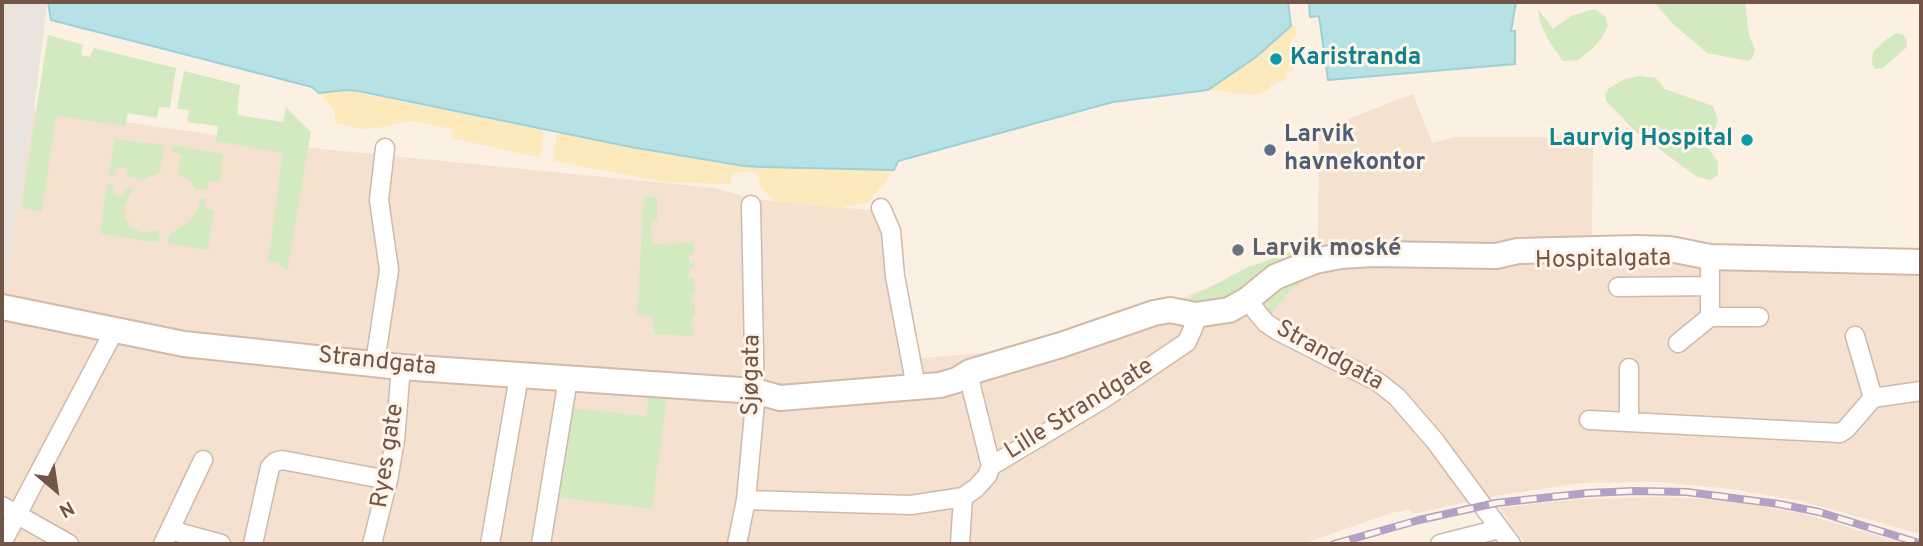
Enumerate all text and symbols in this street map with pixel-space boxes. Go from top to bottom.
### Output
place label: Karistranda [1290,45,1421,73]
marker: Karistranda [1268,51,1284,67]
place label: Larvik havnekontor [1284,122,1425,178]
place label: Laurvig Hospital [1549,126,1733,154]
marker: Laurvig Hospital [1739,132,1755,148]
marker: Larvik havnekontor [1262,142,1278,158]
place label: Larvik moské [1252,236,1401,264]
marker: Larvik moské [1230,242,1246,258]
street label: Hospitalgata [1535,245,1671,277]
street label: Strandgata [1270,316,1388,398]
street label: Sjøgata [738,334,768,416]
street label: Strandgata [316,342,438,384]
street label: Lille Strandgate [1000,353,1160,467]
street label: Ryes gate [367,402,411,510]
north arrow [21,455,91,525]
text: N [54,495,78,522]

